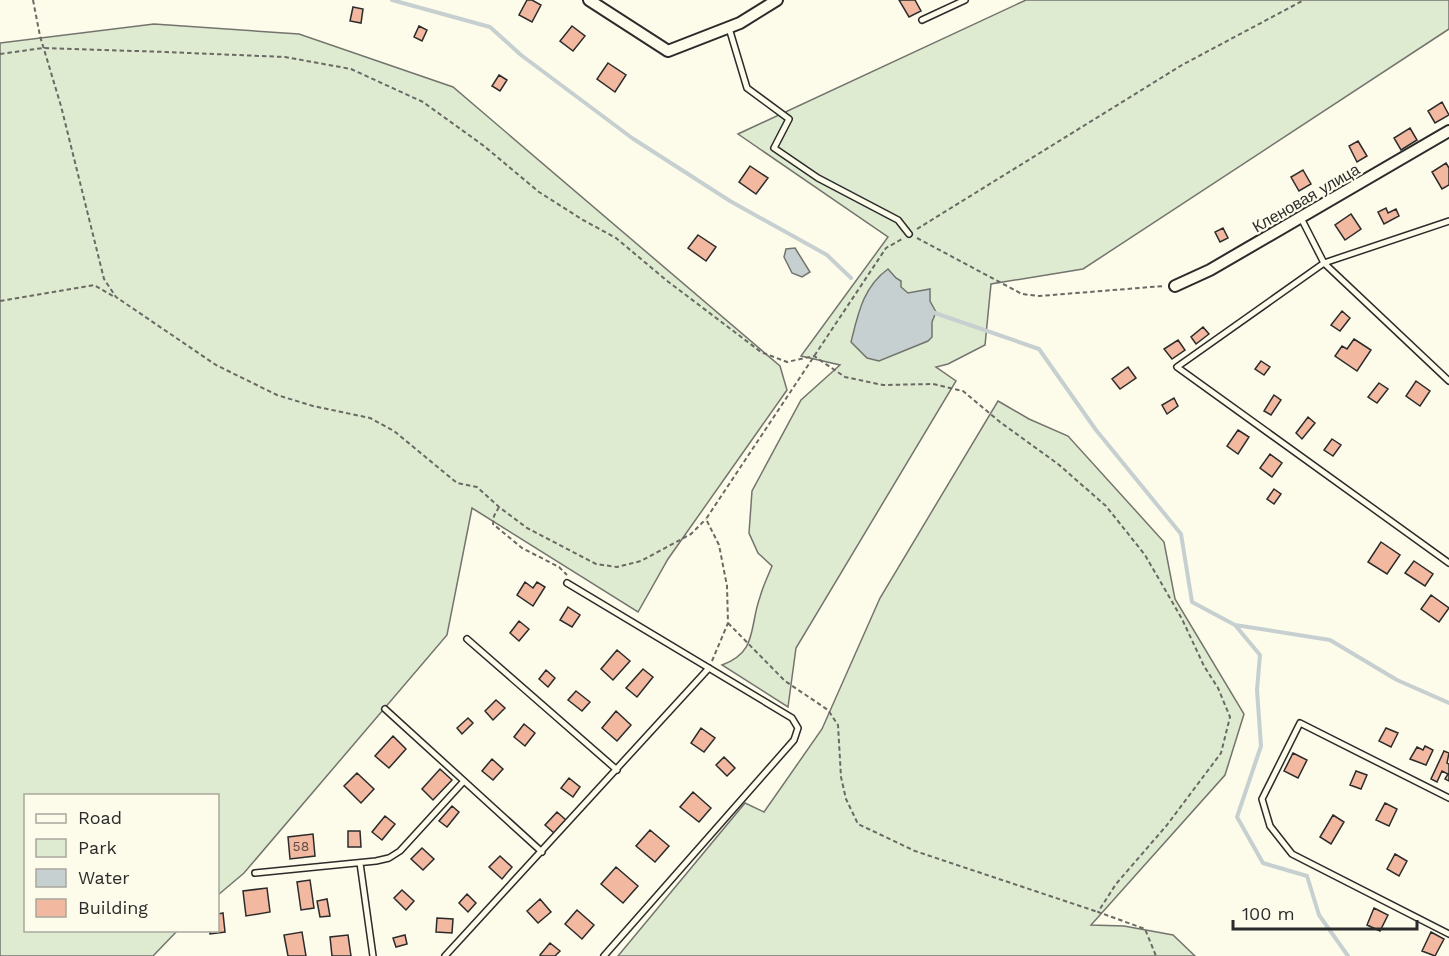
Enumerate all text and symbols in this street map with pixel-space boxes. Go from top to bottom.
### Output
street label: Кленовая улица [1249,160,1363,236]
legend [24,794,219,932]
text: Road [78,807,122,828]
text: Park [78,837,117,858]
house number: 58 [293,838,309,854]
text: Water [78,867,130,888]
scale bar [1233,893,1418,931]
text: Building [78,897,148,918]
text: 100 m [1242,903,1295,924]

